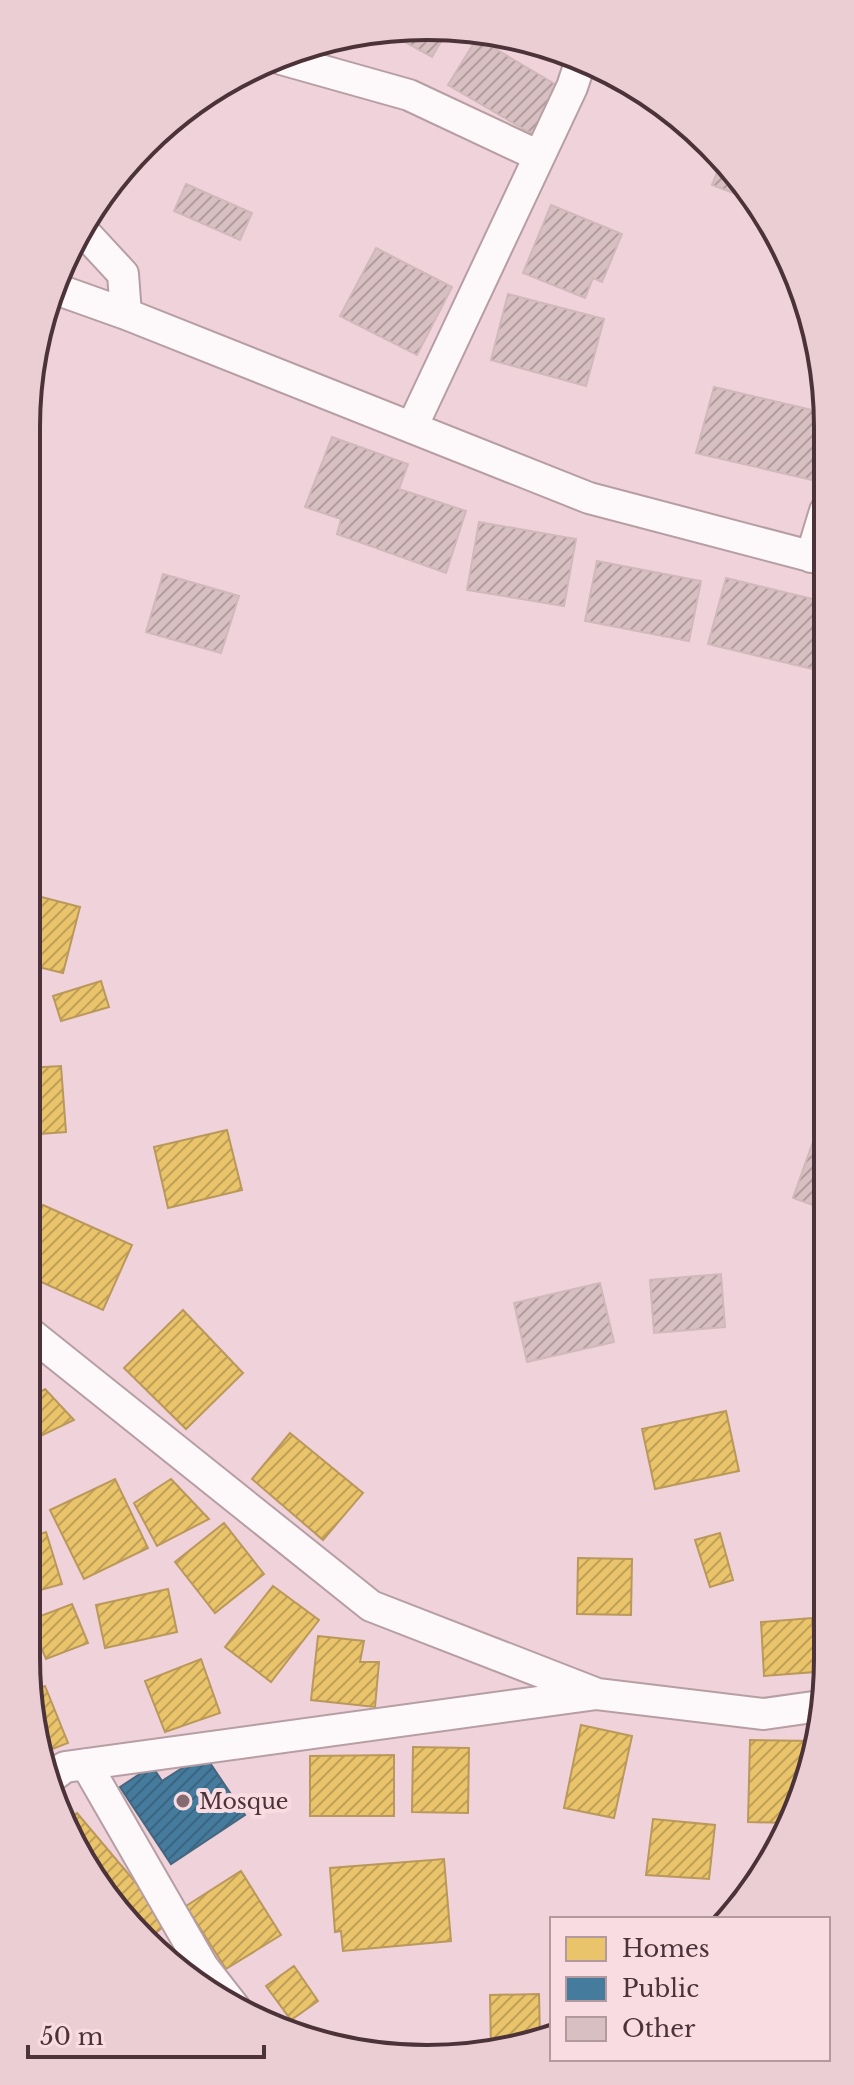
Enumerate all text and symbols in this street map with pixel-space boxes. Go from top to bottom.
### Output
place label: Mosque [199,1788,288,1815]
marker: Mosque [174,1792,192,1810]
legend [550,1917,830,2061]
text: Homes [622,1934,710,1963]
text: Public [622,1974,699,2003]
scale bar [28,2009,264,2059]
text: Other [622,2014,696,2043]
text: 50 m [40,2022,104,2051]

